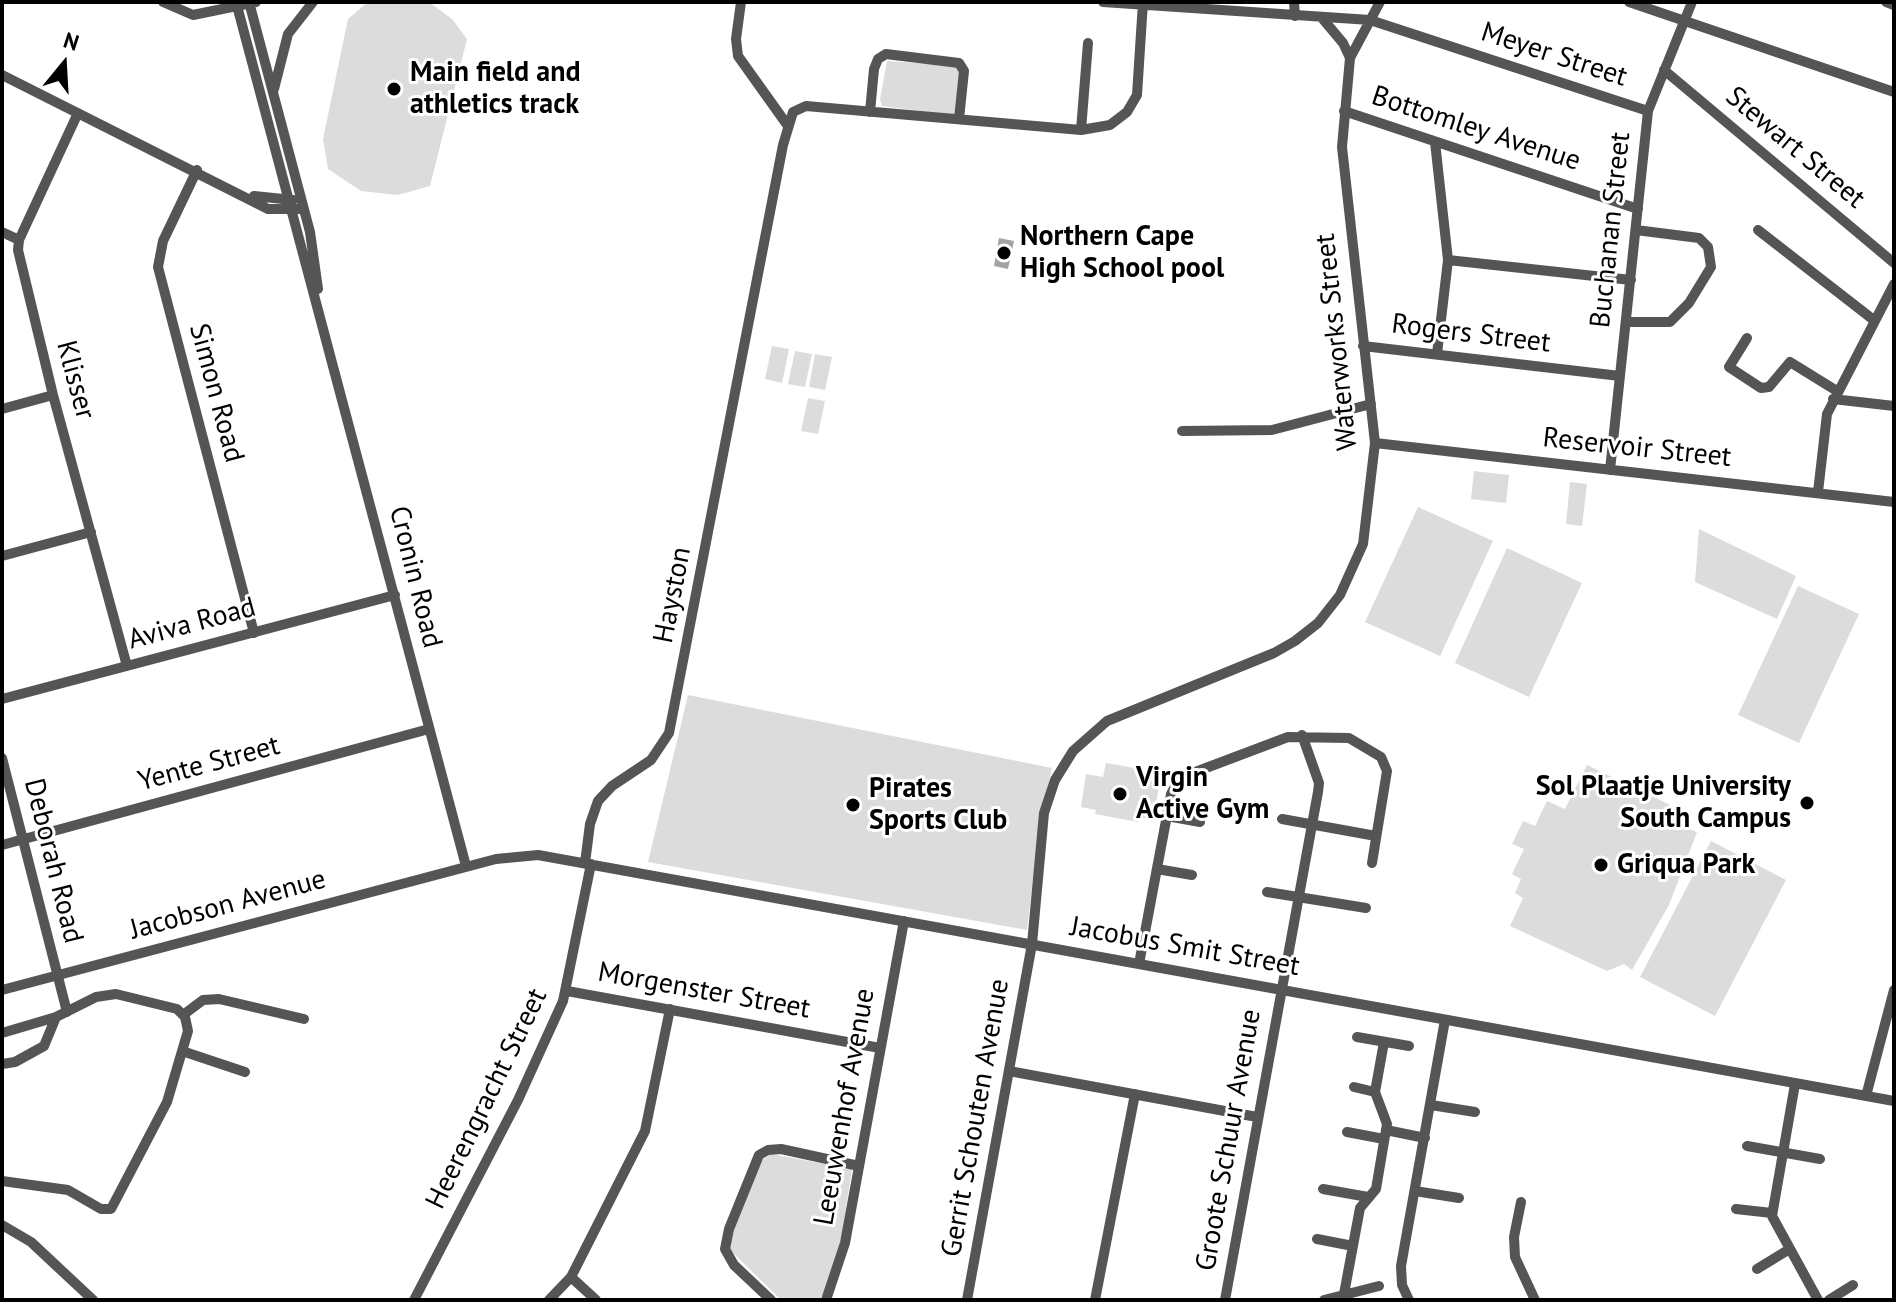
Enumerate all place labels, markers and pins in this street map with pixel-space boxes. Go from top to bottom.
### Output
place label: Main field and athletics track [410,56,581,122]
marker: Main field and athletics track [385,80,403,98]
place label: Northern Cape High School pool [1020,220,1224,286]
marker: Northern Cape High School pool [995,244,1013,262]
place label: Virgin Active Gym [1136,761,1269,827]
place label: Sol Plaatje University South Campus [1536,770,1791,836]
place label: Pirates Sports Club [869,772,1007,838]
marker: Virgin Active Gym [1111,785,1129,803]
marker: Sol Plaatje University South Campus [1798,794,1816,812]
marker: Pirates Sports Club [844,796,862,814]
place label: Griqua Park [1617,848,1755,882]
marker: Griqua Park [1592,856,1610,874]

